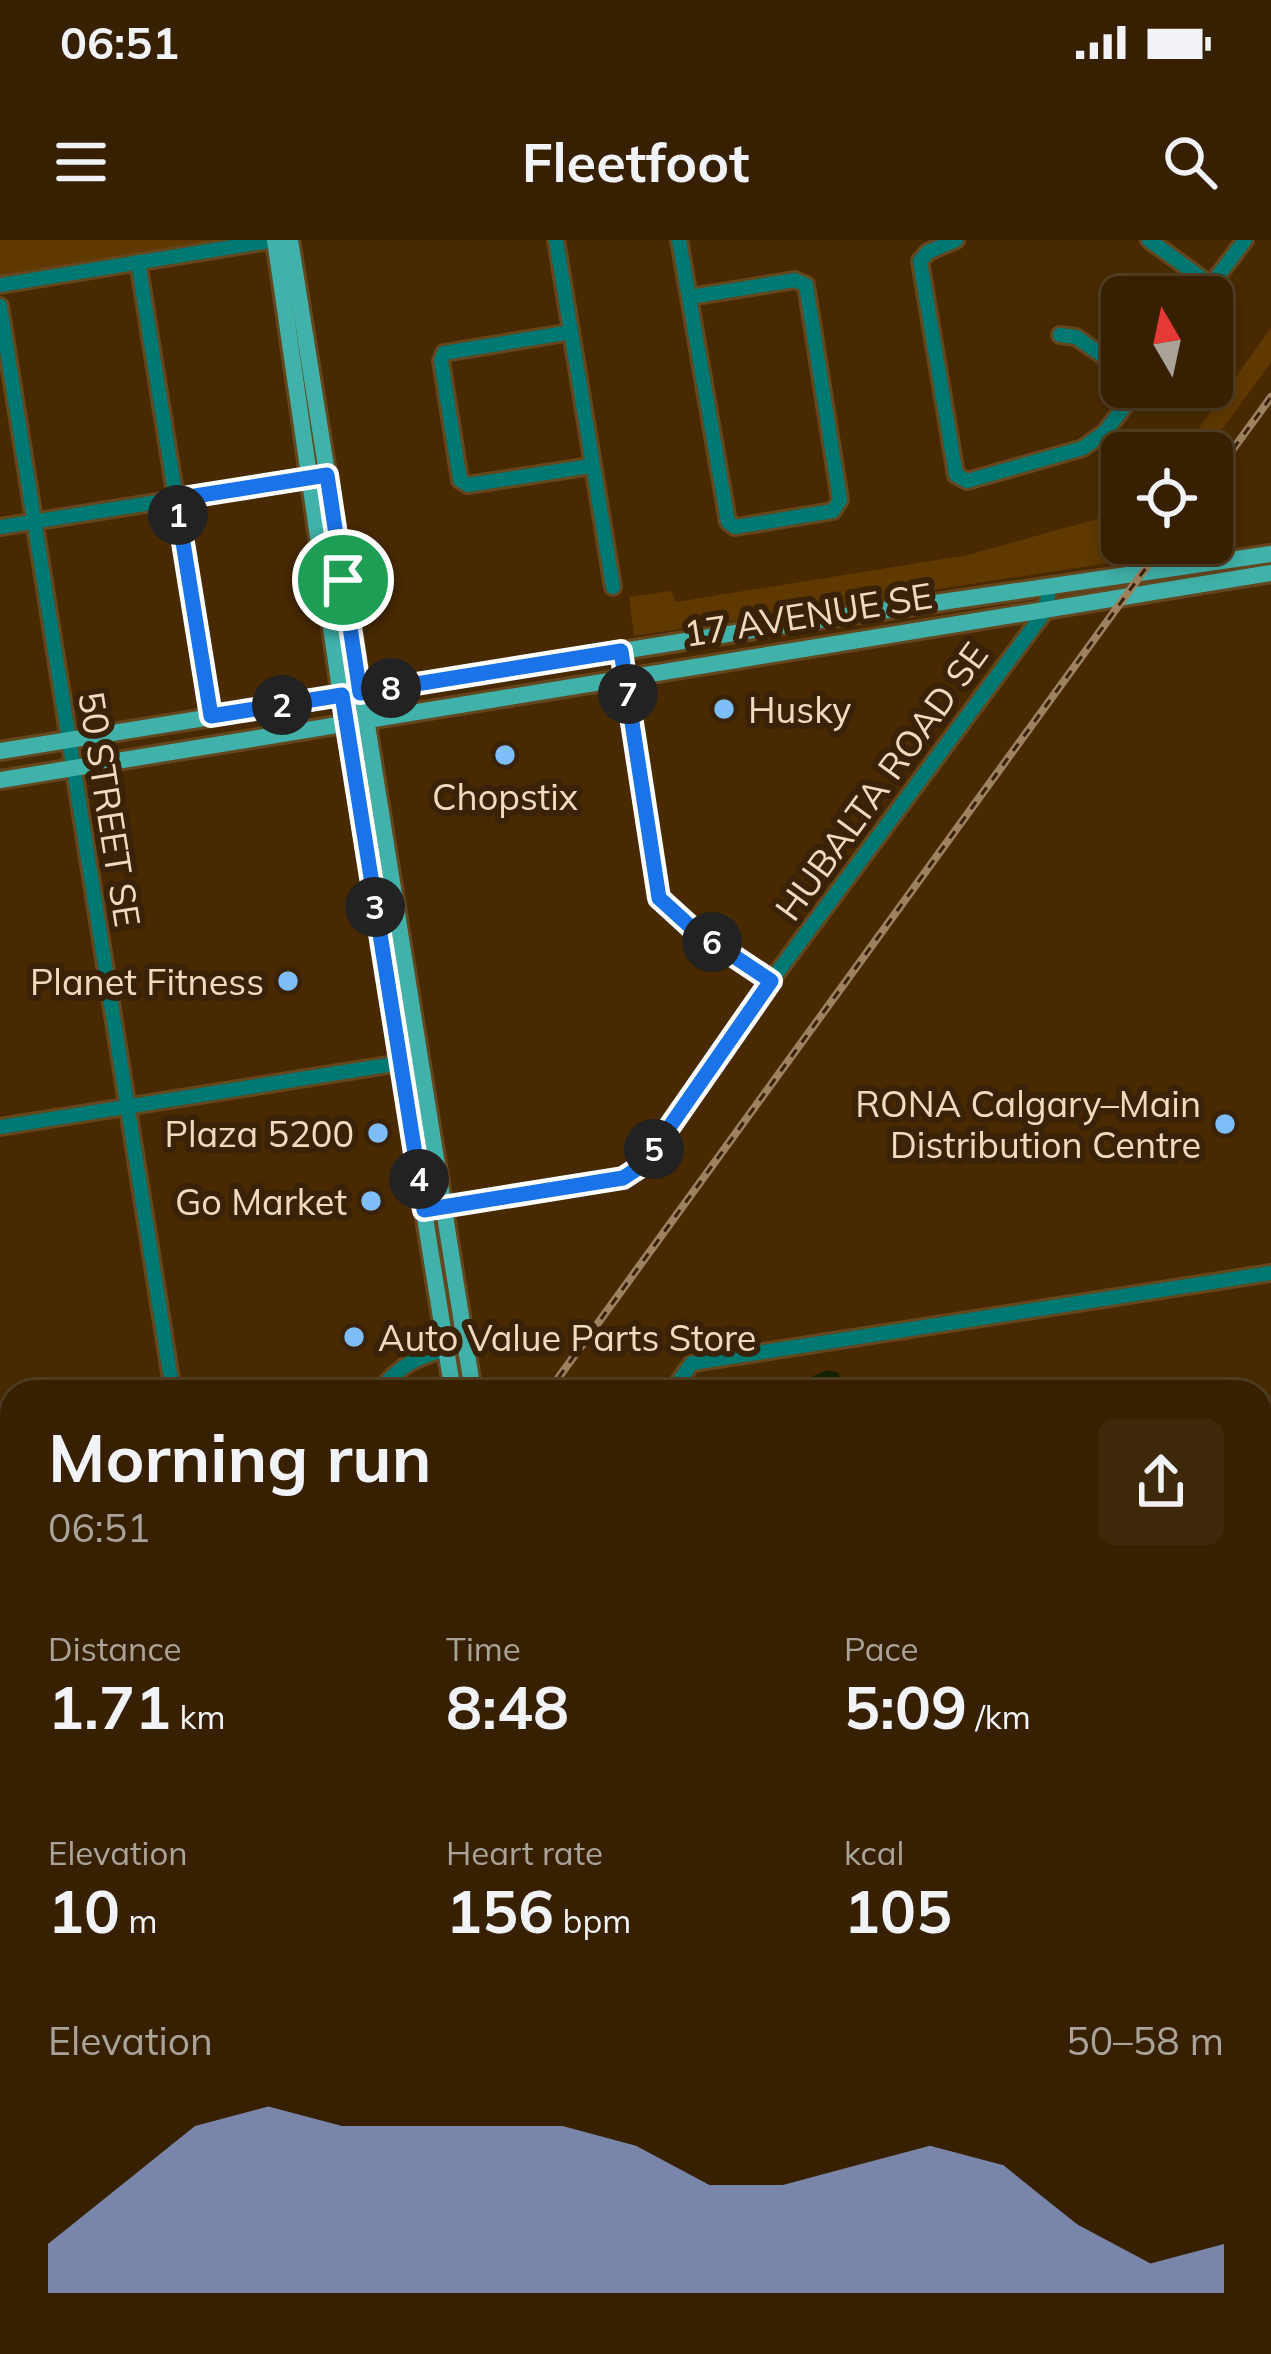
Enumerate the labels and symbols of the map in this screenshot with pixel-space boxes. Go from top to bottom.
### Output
north arrow [1101,276,1233,408]
pin: 1 [148,485,208,545]
pin [292,529,394,631]
street label: 17 AVENUE SE [681,572,935,656]
street label: HUBALTA ROAD SE [765,633,997,929]
pin: 8 [361,658,421,718]
pin: 7 [598,664,658,724]
pin: 2 [252,675,312,735]
place label: Husky [748,687,851,732]
street label: 50 STREET SE [69,688,151,930]
marker: Husky [711,696,737,722]
marker: Chopstix [492,742,518,768]
place label: Chopstix [432,774,578,819]
pin: 3 [345,877,405,937]
pin: 6 [682,912,742,972]
place label: Planet Fitness [30,959,264,1004]
marker: Planet Fitness [275,968,301,994]
place label: RONA Calgary–Main Distribution Centre [855,1081,1201,1167]
place label: Plaza 5200 [164,1111,354,1156]
marker: RONA Calgary–Main Distribution Centre [1212,1111,1238,1137]
pin: 5 [624,1119,684,1179]
marker: Plaza 5200 [365,1120,391,1146]
pin: 4 [389,1149,449,1209]
place label: Go Market [175,1179,347,1224]
marker: Go Market [358,1188,384,1214]
place label: Auto Value Parts Store [378,1315,756,1360]
marker: Auto Value Parts Store [341,1324,367,1350]

